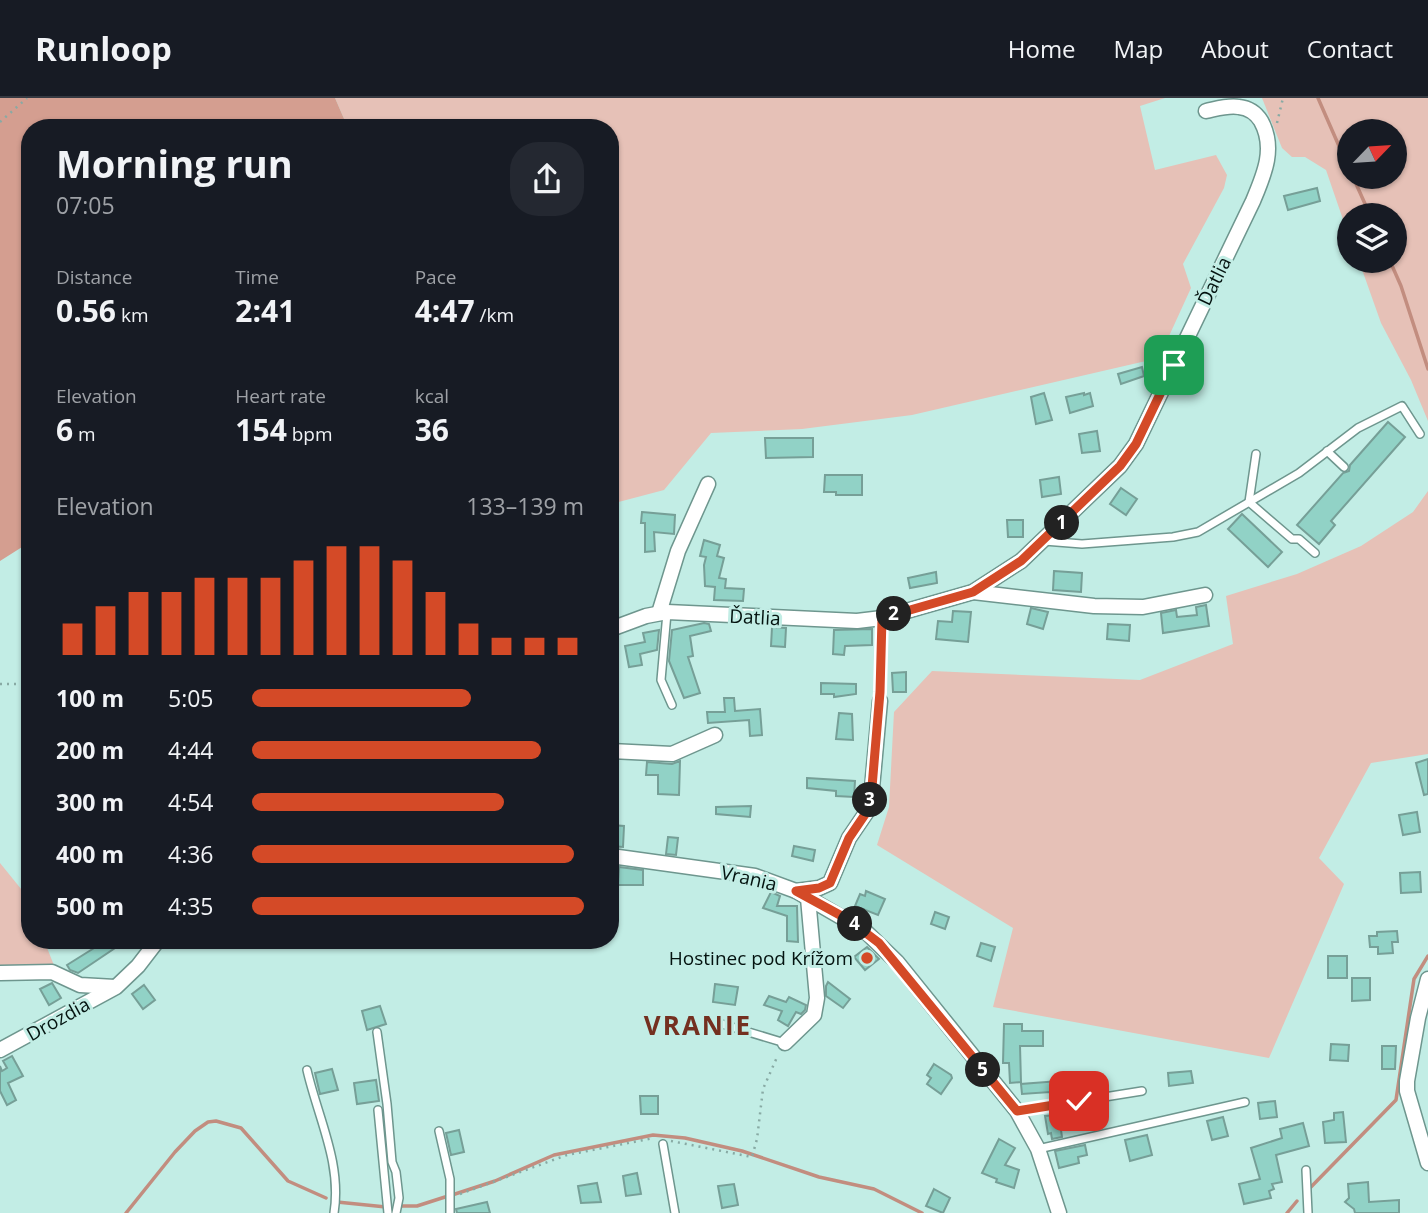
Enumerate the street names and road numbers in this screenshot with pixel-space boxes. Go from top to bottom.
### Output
street label: Ďatlia [1191,252,1237,310]
street label: Ďatlia [729,603,781,631]
street label: Vrania [718,859,780,897]
street label: Drozdia [22,991,94,1047]

